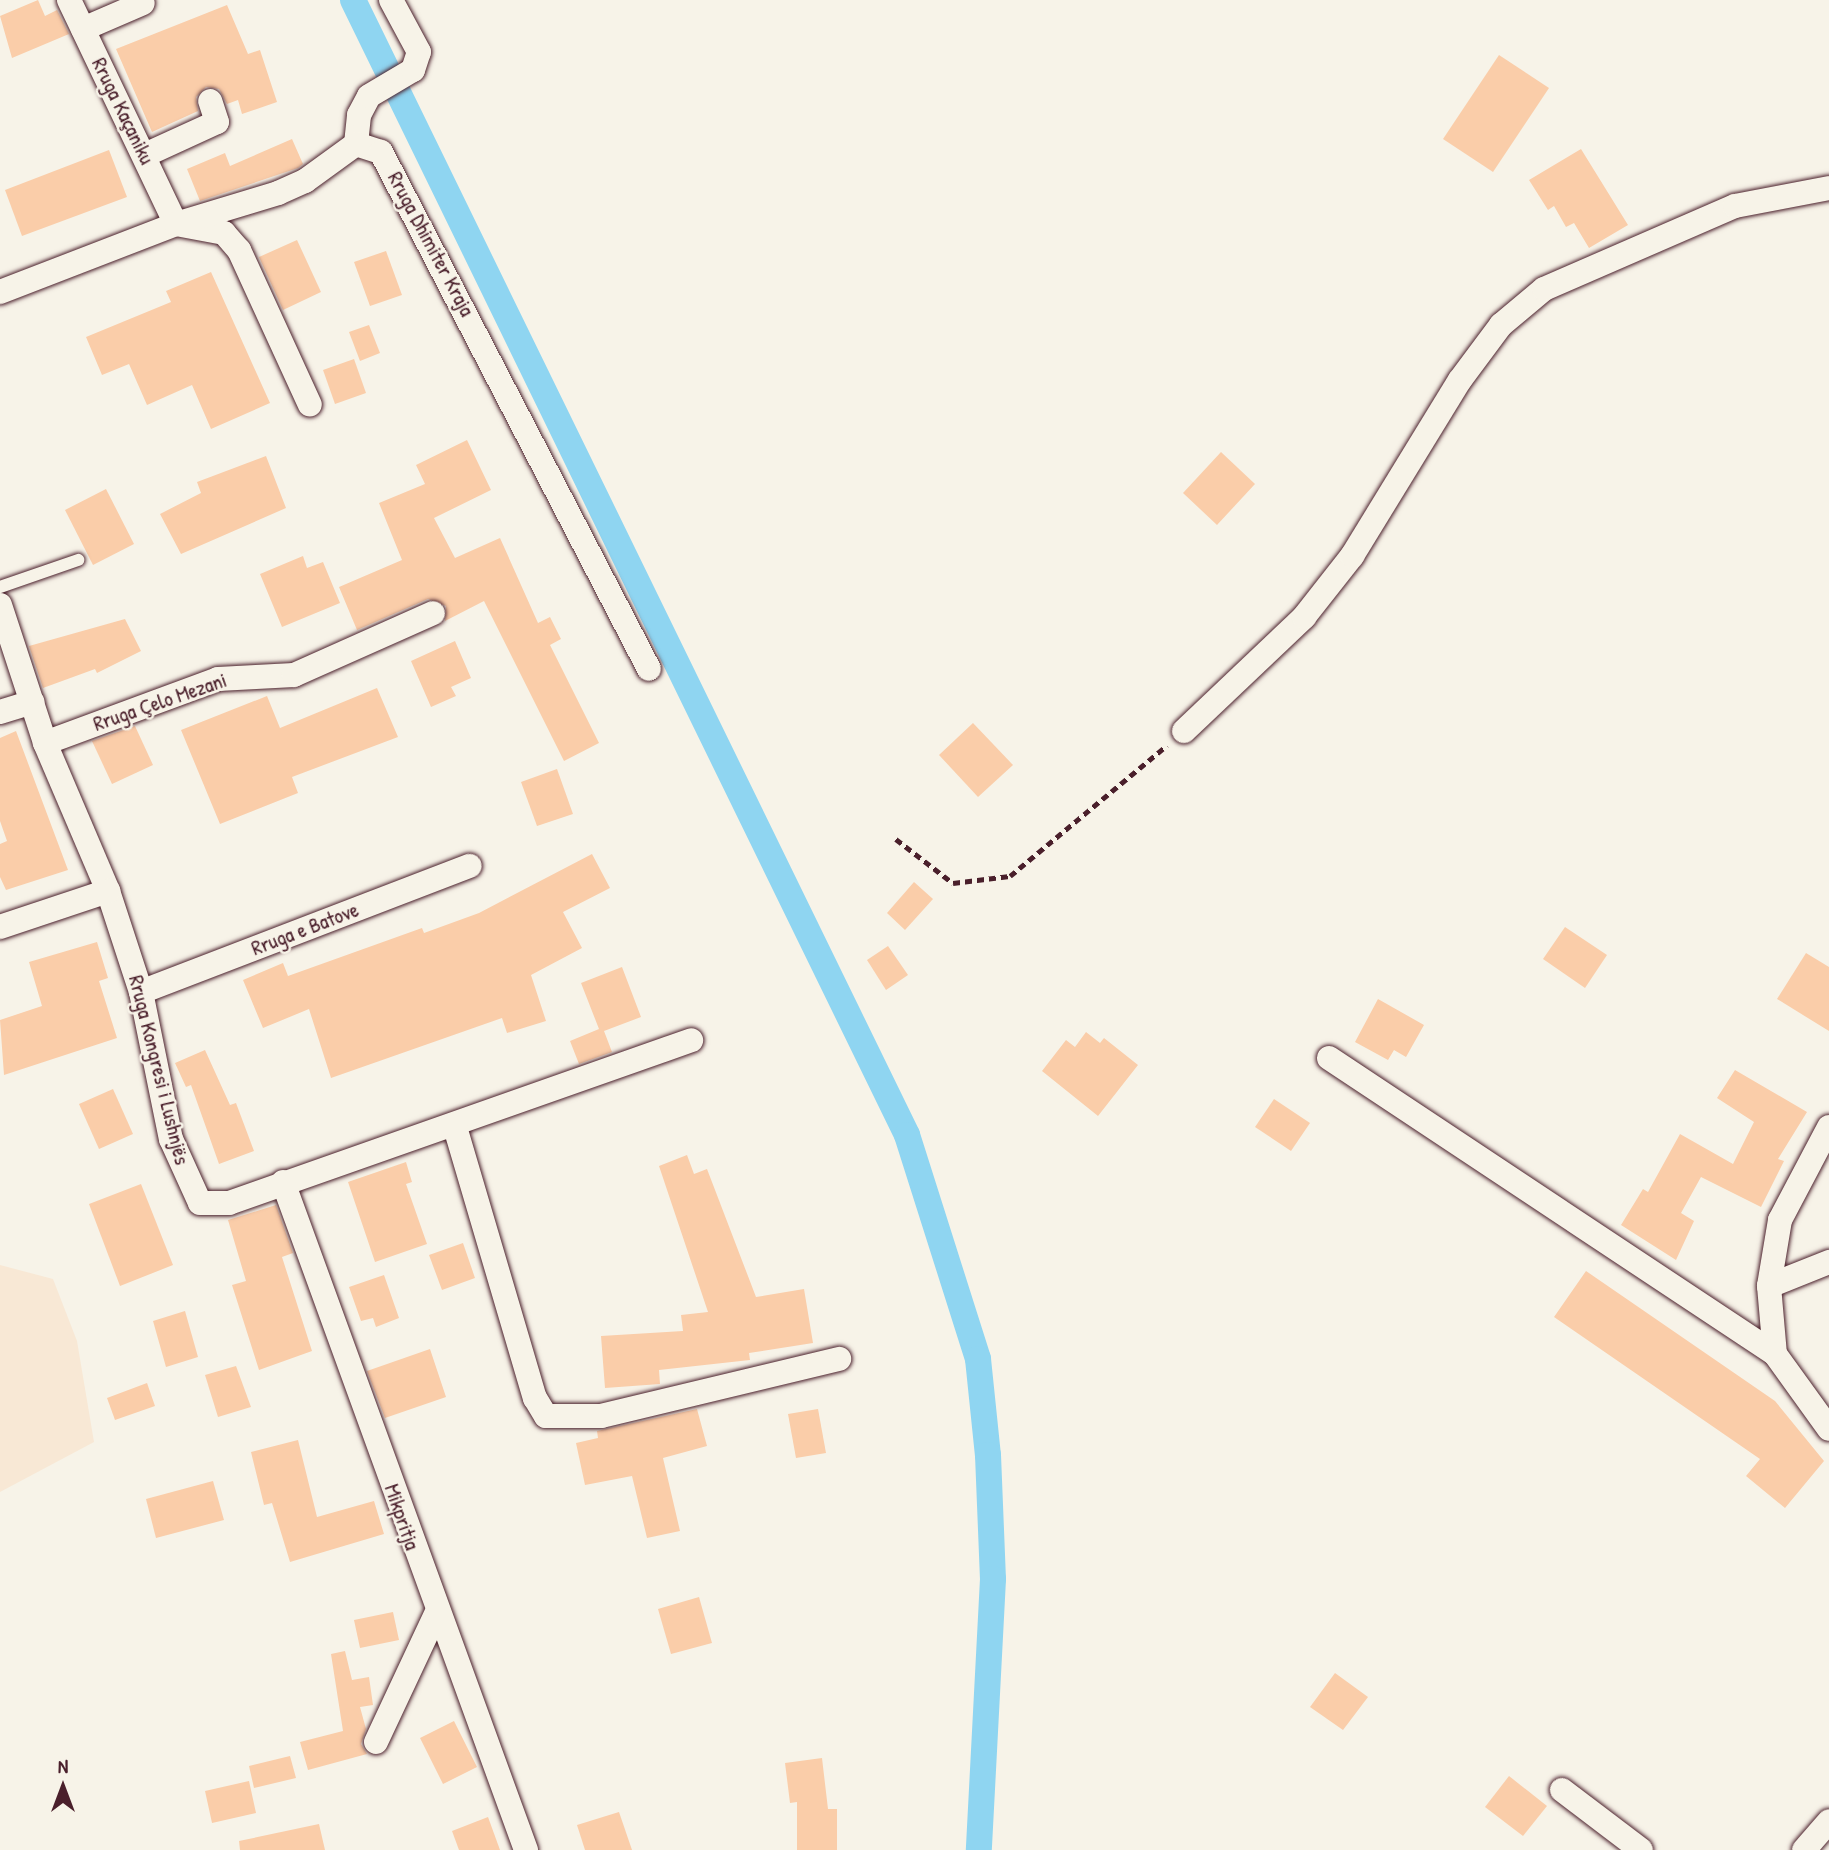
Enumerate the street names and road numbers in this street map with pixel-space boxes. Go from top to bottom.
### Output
street label: Rruga Kaçaniku [86,54,160,168]
street label: Rruga Dhimiter Kraja [382,168,480,320]
street label: Rruga Çelo Mezani [90,667,230,737]
street label: Rruga e Batove [248,897,362,961]
street label: Rruga Kongresi i Lushnjës [123,973,195,1167]
street label: Mikpritja [379,1481,425,1553]

